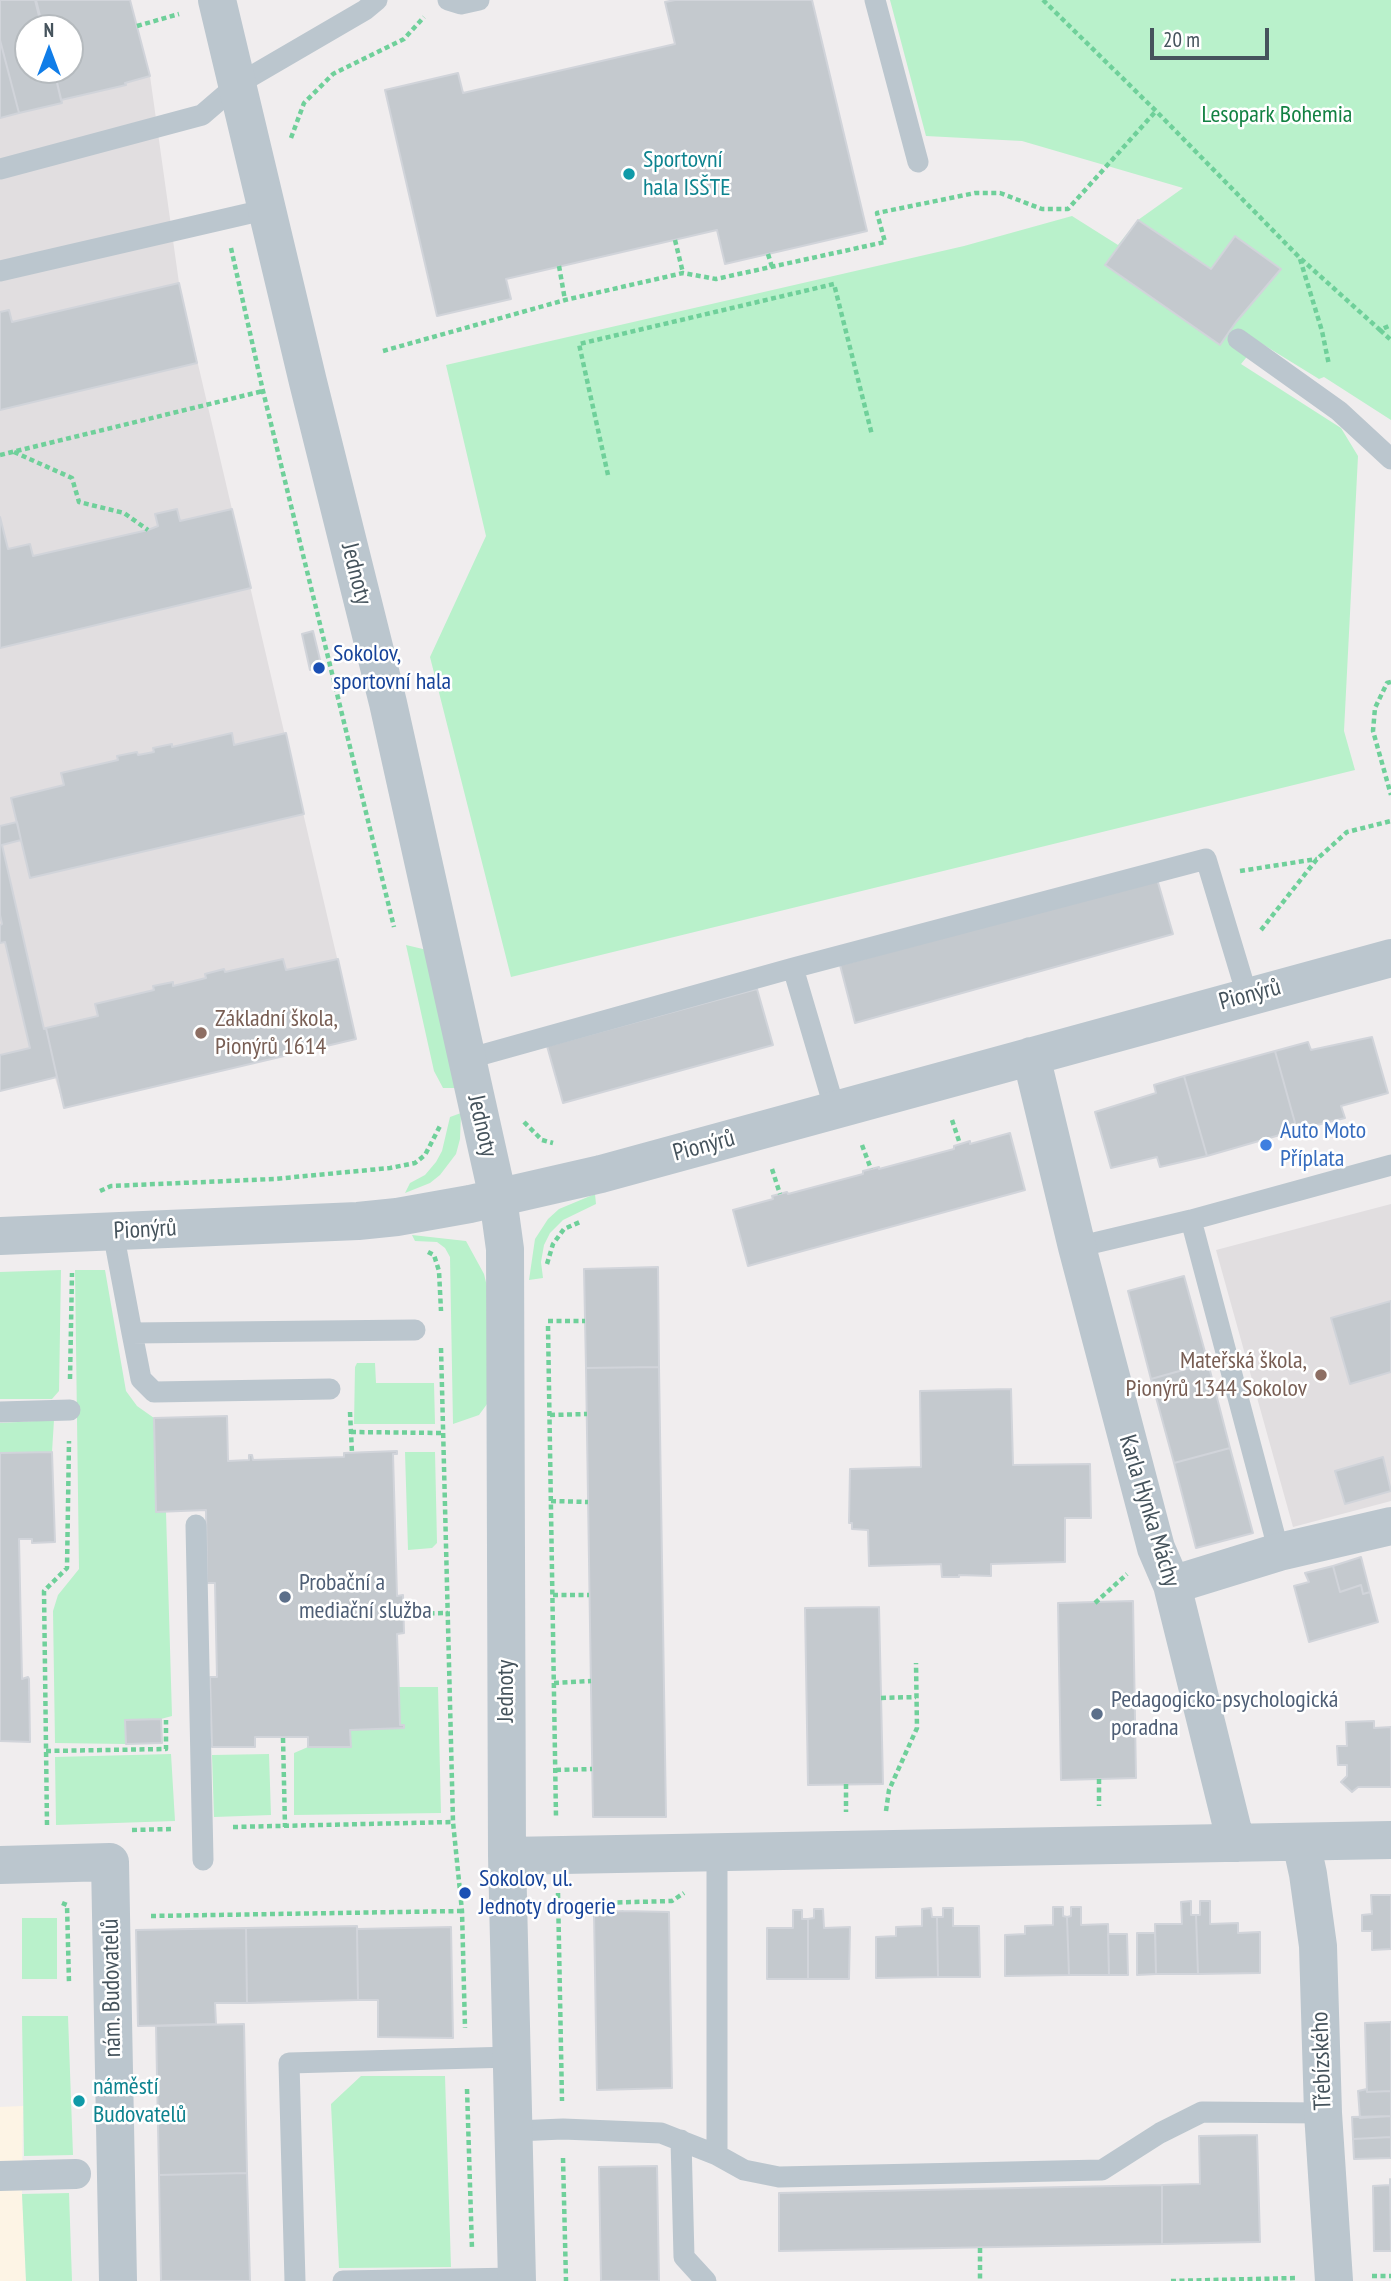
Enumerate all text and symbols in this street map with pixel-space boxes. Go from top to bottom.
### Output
north arrow [14,14,84,84]
scale bar [1153,14,1272,58]
text: N [44,18,54,42]
text: 20 m [1163,26,1200,53]
park label: Lesopark Bohemia [1202,101,1352,129]
place label: Sportovní hala ISŠTE [643,146,731,202]
marker: Sportovní hala ISŠTE [621,166,637,182]
street label: Jednoty [334,540,378,608]
place label: Sokolov, sportovní hala [333,640,451,696]
marker: Sokolov, sportovní hala [311,660,327,676]
street label: Pionýrů [1216,973,1284,1017]
place label: Základní škola, Pionýrů 1614 [215,1005,338,1061]
marker: Základní škola, Pionýrů 1614 [193,1025,209,1041]
street label: Jednoty [461,1092,503,1160]
place label: Auto Moto Příplata [1280,1117,1366,1173]
street label: Pionýrů [670,1124,738,1168]
marker: Auto Moto Příplata [1258,1137,1274,1153]
street label: Pionýrů [113,1214,177,1246]
place label: Mateřská škola, Pionýrů 1344 Sokolov [1126,1347,1307,1403]
marker: Mateřská škola, Pionýrů 1344 Sokolov [1313,1367,1329,1383]
street label: Karla Hynka Máchy [1112,1432,1186,1590]
place label: Probační a mediační služba [299,1569,432,1625]
marker: Probační a mediační služba [277,1589,293,1605]
street label: Jednoty [492,1660,520,1722]
place label: Pedagogicko-psychologická poradna [1111,1686,1338,1742]
marker: Pedagogicko-psychologická poradna [1089,1706,1105,1722]
place label: Sokolov, ul. Jednoty drogerie [479,1865,616,1921]
marker: Sokolov, ul. Jednoty drogerie [457,1885,473,1901]
street label: nám. Budovatelů [96,1918,128,2058]
street label: Třebízského [1306,2011,1338,2111]
place label: náměstí Budovatelů [93,2073,186,2129]
marker: náměstí Budovatelů [71,2093,87,2109]

